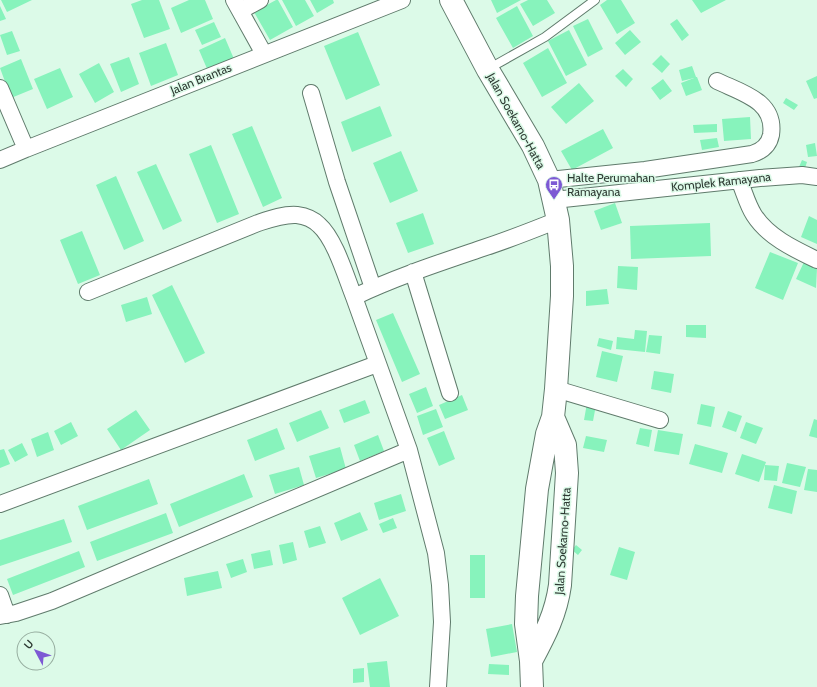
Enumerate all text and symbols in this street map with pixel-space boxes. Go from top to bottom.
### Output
street label: Jalan Brantas [167,59,234,98]
street label: Jalan Soekarno-Hatta [483,69,549,172]
street label: Komplek Ramayana [670,169,772,194]
place label: Halte Perumahan Ramayana [567,170,655,199]
bus stop icon: Halte Perumahan Ramayana [544,175,564,200]
street label: Jalan Soekarno-Hatta [551,487,574,596]
north arrow [16,631,56,671]
text: U [21,637,36,652]

